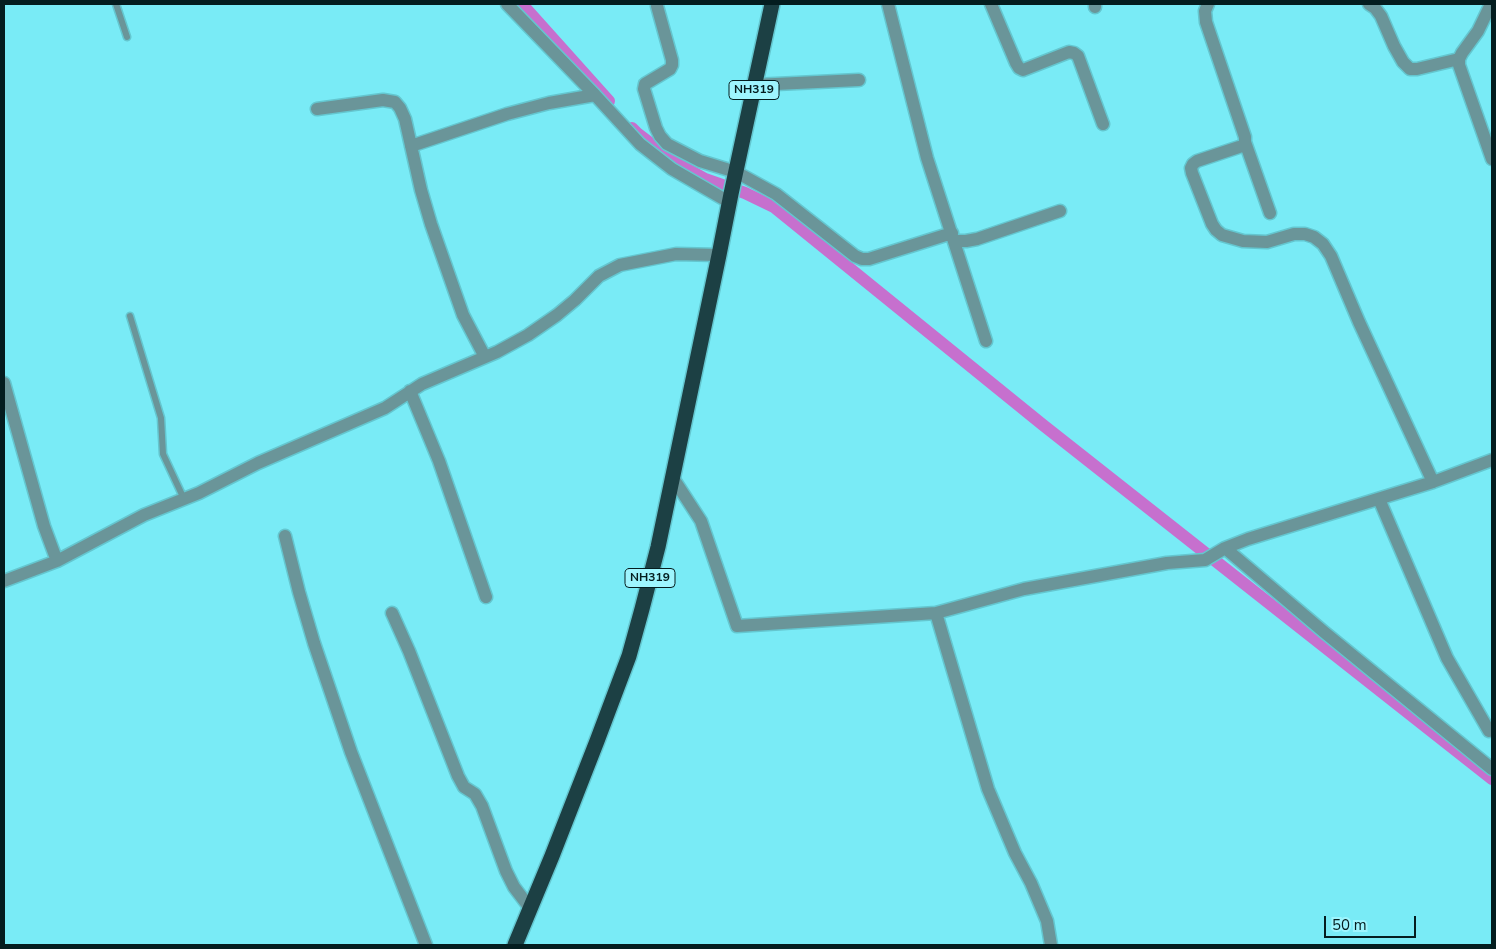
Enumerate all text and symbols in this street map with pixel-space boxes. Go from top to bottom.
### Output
road number: NH319 [729,80,779,100]
road number: NH319 [625,568,675,588]
scale bar [1326,906,1418,938]
text: 50 m [1332,915,1367,935]

